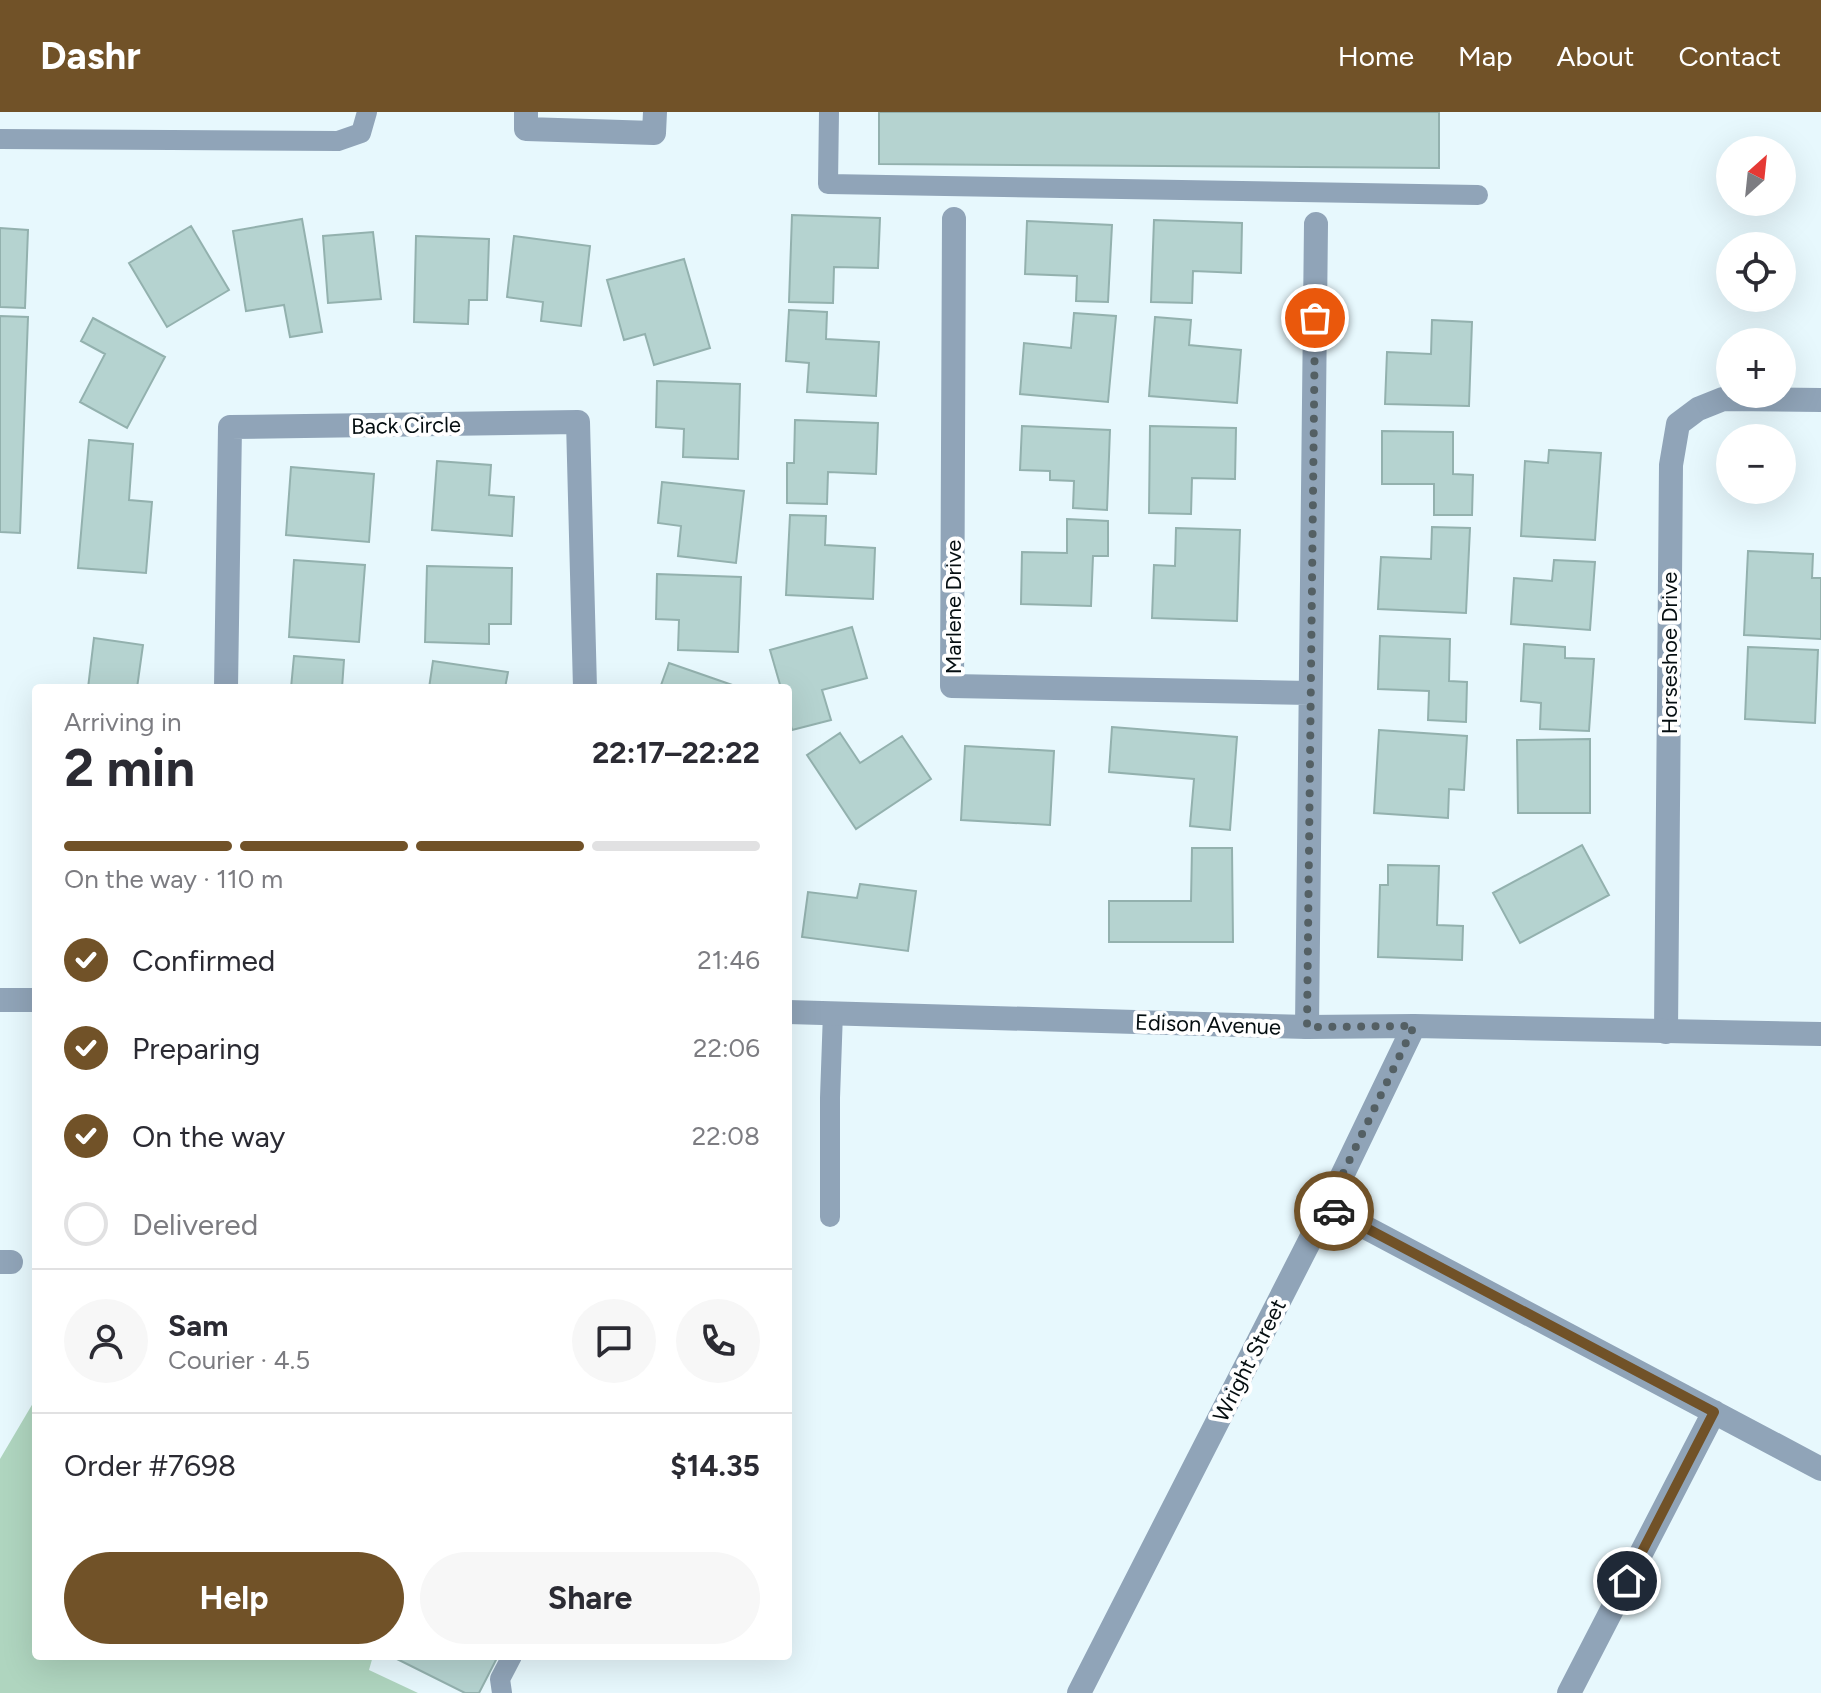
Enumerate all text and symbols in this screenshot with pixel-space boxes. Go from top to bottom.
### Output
text: Dashr [40,33,141,79]
text: Home [1338,39,1414,73]
text: Map [1458,39,1513,73]
text: About [1557,39,1634,73]
text: Contact [1678,39,1781,73]
north arrow [1716,136,1796,216]
map controls [1716,136,1796,504]
button: locate [1716,232,1796,312]
pin [1281,284,1349,352]
icon: bag [1293,296,1337,340]
button: + [1716,328,1796,408]
street label: Back Circle [351,411,461,440]
button: − [1716,424,1796,504]
street label: Marlene Drive [940,540,967,674]
street label: Horseshoe Drive [1656,572,1683,734]
text: Arriving in [64,706,182,738]
text: 22:17–22:22 [592,734,760,771]
text: 2 min [64,737,195,799]
text: On the way · 110 m [64,863,283,895]
icon: check [64,938,108,982]
text: Confirmed [132,942,275,979]
text: 21:46 [697,944,760,976]
street label: Edison Avenue [1134,1008,1281,1041]
icon: check [64,1026,108,1070]
text: Preparing [132,1030,260,1067]
text: 22:06 [693,1032,760,1064]
icon: check [64,1114,108,1158]
text: On the way [132,1118,285,1155]
text: 22:08 [692,1120,760,1152]
courier [1294,1171,1374,1251]
icon: car [1312,1189,1356,1233]
text: Delivered [132,1206,258,1243]
street label: Wright Street [1207,1294,1292,1426]
button: person [64,1299,148,1383]
button: chat [572,1299,656,1383]
button: phone [676,1299,760,1383]
text: Sam [168,1307,228,1344]
text: Courier · 4.5 [168,1344,310,1376]
text: Order #7698 [64,1447,236,1484]
text: $14.35 [670,1447,760,1484]
pin [1593,1547,1661,1615]
button: Help [64,1552,404,1644]
button: Share [420,1552,760,1644]
icon: home [1605,1559,1649,1603]

